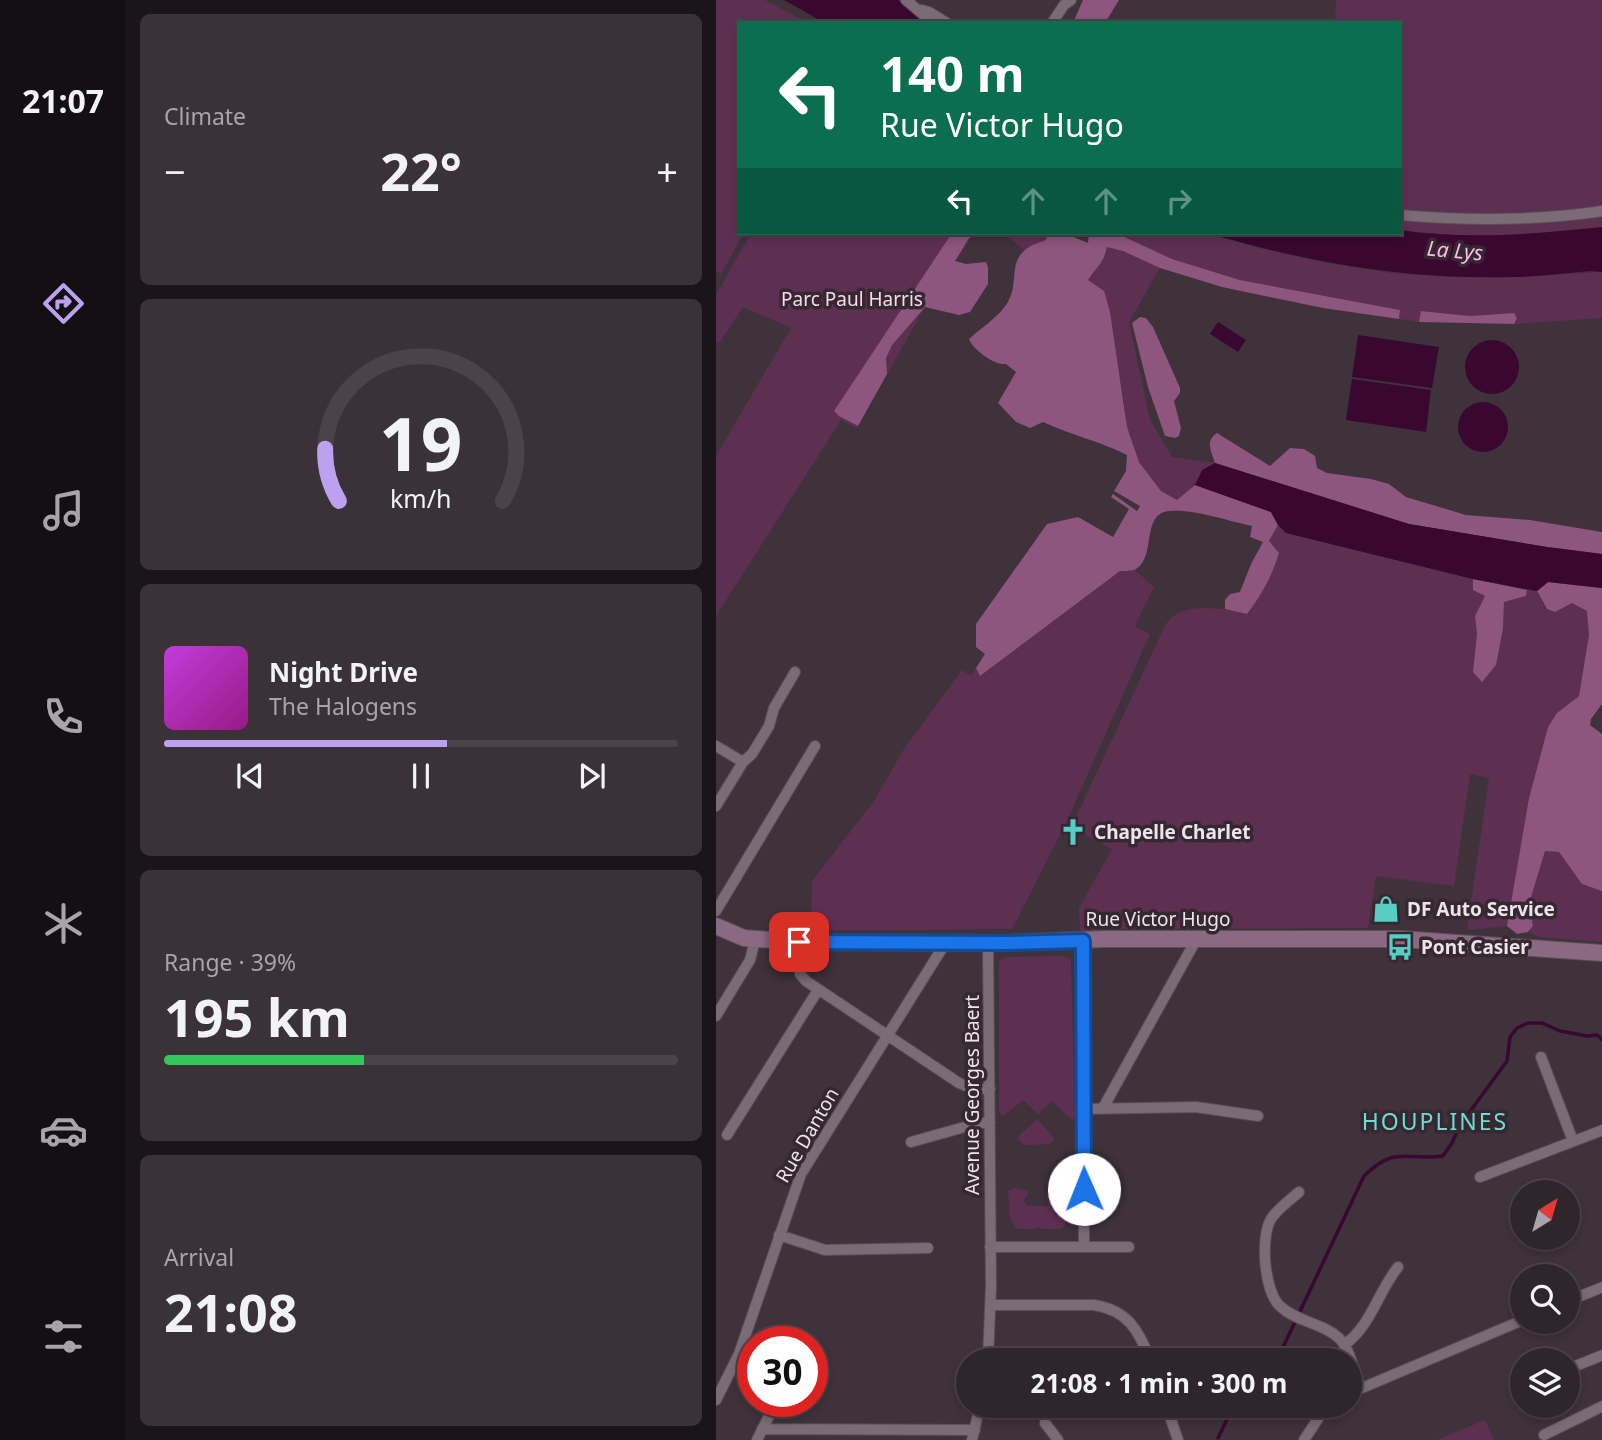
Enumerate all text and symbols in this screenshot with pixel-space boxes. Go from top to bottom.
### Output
text: 140 m [880,40,1025,106]
icon: left [765,49,856,140]
text: 21:07 [22,79,104,122]
text: Climate [164,100,246,132]
text: Rue Victor Hugo [880,103,1124,146]
text: 22° [380,135,462,206]
text: − [164,145,186,197]
text: + [656,145,678,197]
icon: left [941,182,979,220]
icon: ahead [1014,182,1052,220]
icon: ahead [1087,182,1125,220]
icon: right [1160,182,1198,220]
water label: La Lys [1426,234,1484,266]
icon: directions [39,279,88,328]
park label: Parc Paul Harris [781,286,923,312]
text: 19 [379,393,463,492]
text: km/h [390,481,452,515]
icon: music [39,486,88,535]
text: Night Drive [269,654,418,690]
text: The Halogens [269,690,417,722]
icon: phone [39,692,88,741]
icon: previous [231,757,269,795]
icon: pause [402,757,440,795]
icon: next [573,757,611,795]
church icon: Chapelle Charlet [1058,817,1088,847]
place label: Chapelle Charlet [1094,819,1251,845]
shop icon: DF Auto Service [1371,894,1401,924]
place label: DF Auto Service [1407,896,1555,922]
icon: climate [39,899,88,948]
street label: Rue Victor Hugo [1086,906,1230,932]
pin [769,912,829,972]
icon: arrive [780,923,818,961]
bus stop icon: Pont Casier [1385,932,1415,962]
place label: Pont Casier [1421,934,1529,960]
text: Range · 39% [164,946,296,978]
text: 195 km [164,981,350,1052]
street label: Avenue Georges Baert [959,995,985,1195]
street label: Rue Danton [769,1083,845,1187]
district label: HOUPLINES [1362,1105,1508,1137]
icon: car [39,1106,88,1155]
position arrow [1047,1152,1121,1226]
north arrow [1510,1180,1580,1250]
map controls [1510,1180,1580,1418]
text: Arrival [164,1241,234,1273]
button: search [1510,1264,1580,1334]
text: 21:08 [164,1276,298,1347]
icon: filters [39,1312,88,1361]
speed limit sign: 30 [737,1326,828,1417]
button: layers [1510,1348,1580,1418]
text: 21:08 · 1 min · 300 m [1031,1365,1287,1401]

